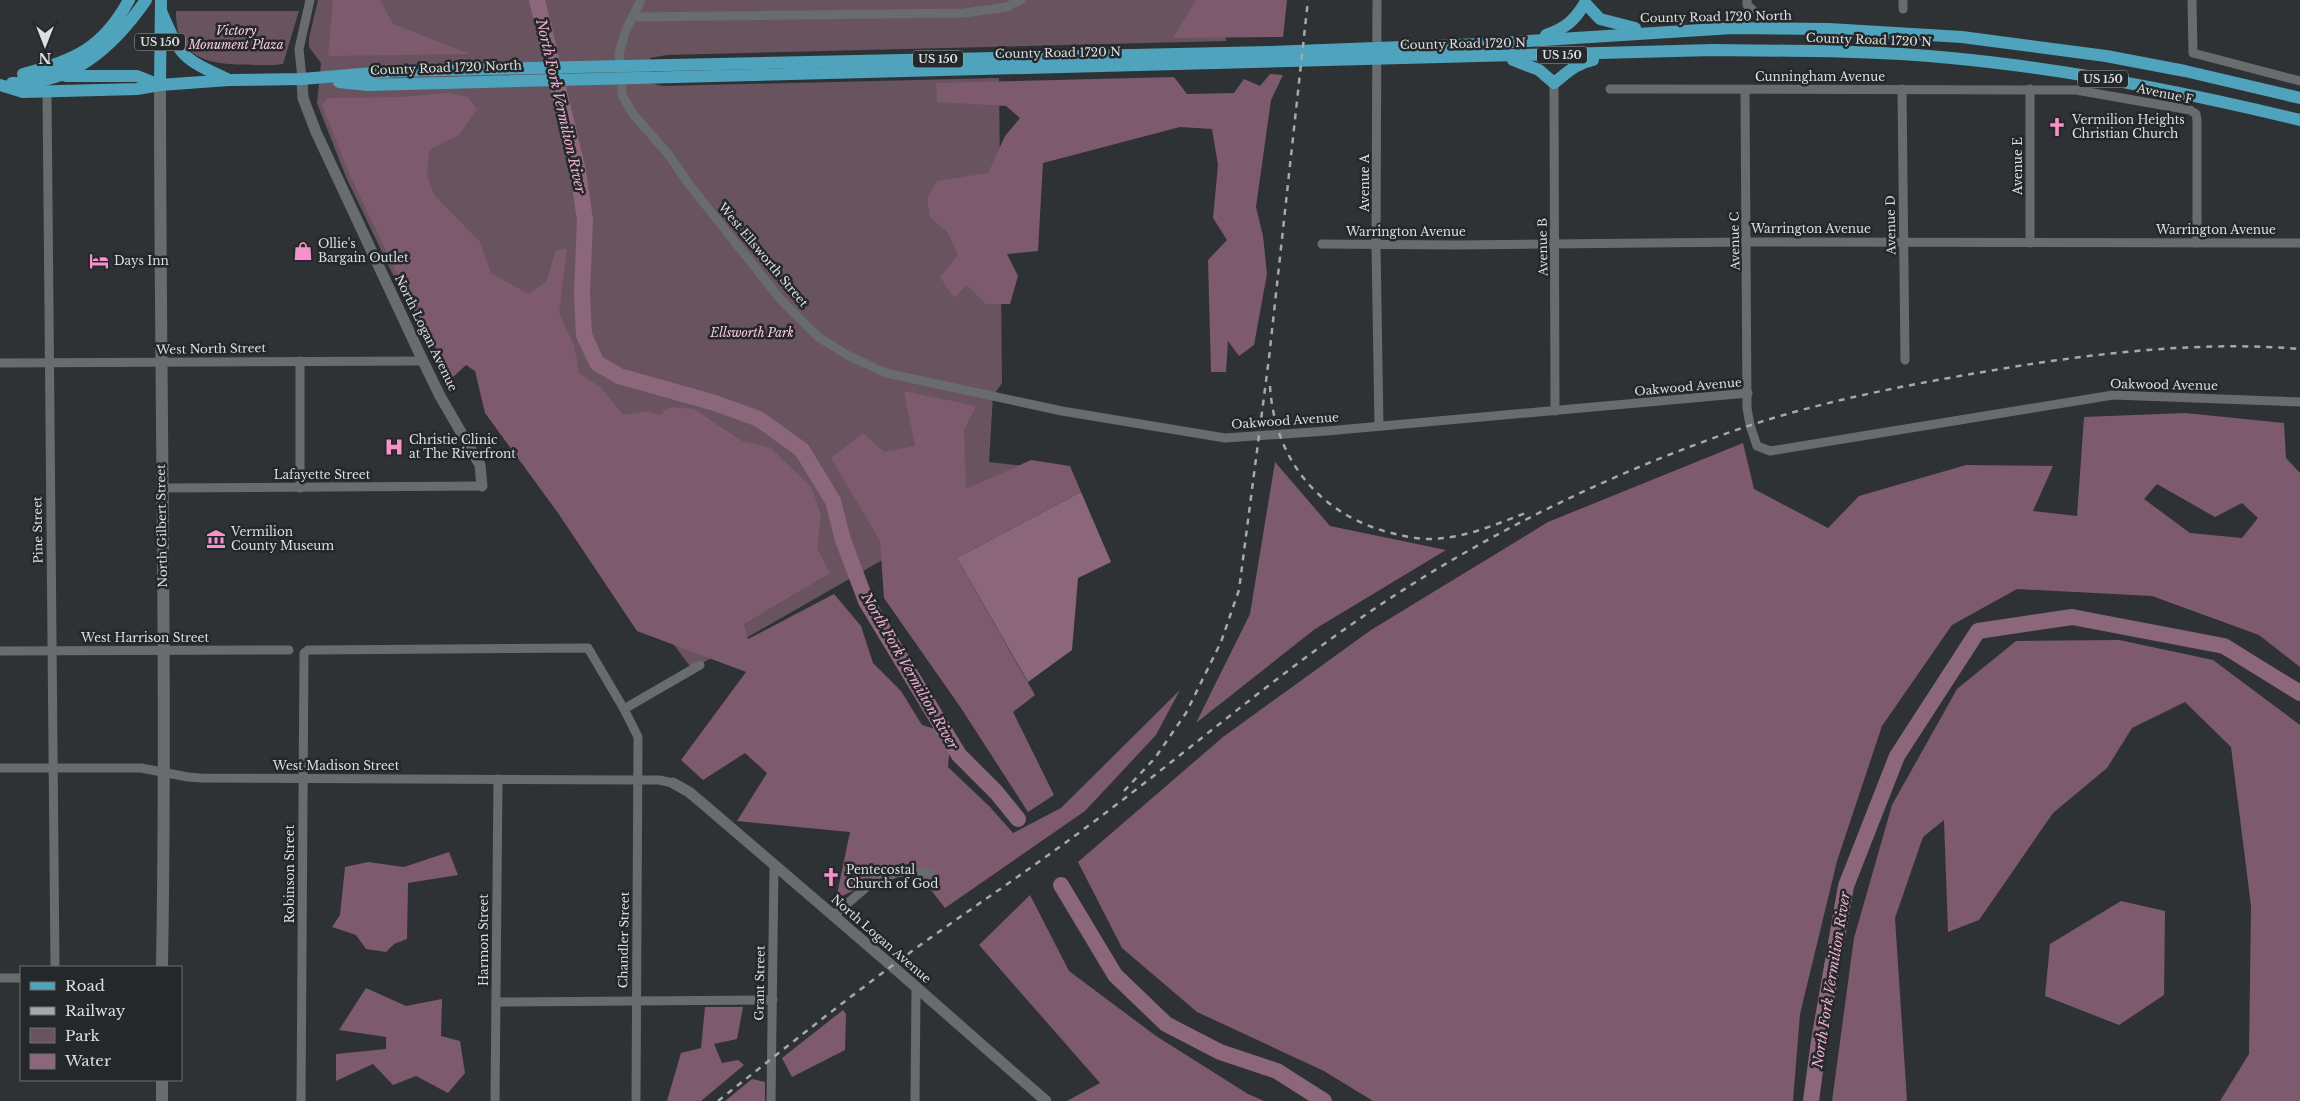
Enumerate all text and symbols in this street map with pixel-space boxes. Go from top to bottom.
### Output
street label: County Road 1720 North [1640,8,1792,25]
water label: North Fork Vermilion River [532,16,590,196]
north arrow [20,20,70,70]
park label: Victory Monument Plaza [187,23,284,52]
street label: County Road 1720 N [1806,30,1932,49]
road number: US 150 [135,34,185,51]
street label: County Road 1720 N [1400,35,1526,52]
street label: County Road 1720 N [995,44,1121,61]
road number: US 150 [1537,46,1587,64]
text: N [38,49,52,67]
road number: US 150 [913,51,963,68]
street label: County Road 1720 North [370,57,522,78]
street label: Cunningham Avenue [1755,69,1885,84]
road number: US 150 [2078,70,2128,88]
street label: Avenue F [2135,80,2195,107]
place label: Vermilion Heights Christian Church [2071,112,2185,141]
church icon: Vermilion Heights Christian Church [2046,116,2068,138]
street label: Avenue E [2010,137,2025,196]
street label: Avenue A [1357,153,1372,213]
street label: Avenue D [1882,195,1899,256]
street label: West Ellsworth Street [715,199,812,310]
street label: Avenue C [1726,211,1743,272]
street label: Avenue B [1534,218,1551,277]
street label: Warrington Avenue [1750,221,1871,236]
street label: Warrington Avenue [2155,222,2276,237]
street label: Warrington Avenue [1345,224,1466,239]
place label: Ollie's Bargain Outlet [318,236,409,265]
shop icon: Ollie's Bargain Outlet [292,240,314,262]
hotel icon: Days Inn [88,250,110,272]
place label: Days Inn [114,253,169,268]
street label: North Logan Avenue [392,272,461,394]
park label: Ellsworth Park [709,325,794,340]
street label: West North Street [155,340,266,357]
street label: Oakwood Avenue [1634,374,1742,399]
street label: Oakwood Avenue [2110,376,2218,393]
street label: Oakwood Avenue [1231,409,1339,432]
place label: Christie Clinic at The Riverfront [409,432,516,461]
hospital icon: Christie Clinic at The Riverfront [383,436,405,458]
street label: North Gilbert Street [153,464,170,588]
street label: Lafayette Street [274,467,371,482]
street label: Pine Street [29,496,46,564]
place label: Vermilion County Museum [230,524,334,553]
museum icon: Vermilion County Museum [205,528,227,550]
water label: North Fork Vermilion River [857,588,963,753]
street label: West Harrison Street [80,630,209,645]
street label: West Madison Street [272,758,400,773]
street label: Robinson Street [282,824,297,923]
place label: Pentecostal Church of God [846,862,938,891]
church icon: Pentecostal Church of God [820,866,842,888]
water label: North Fork Vermilion River [1808,890,1854,1071]
street label: Chandler Street [615,891,632,988]
street label: North Logan Avenue [828,891,934,986]
street label: Harmon Street [476,894,491,986]
street label: Grant Street [751,945,768,1021]
legend [20,966,182,1081]
text: Road [65,976,105,995]
text: Railway [65,1001,126,1020]
text: Park [65,1026,101,1045]
text: Water [64,1051,112,1070]

